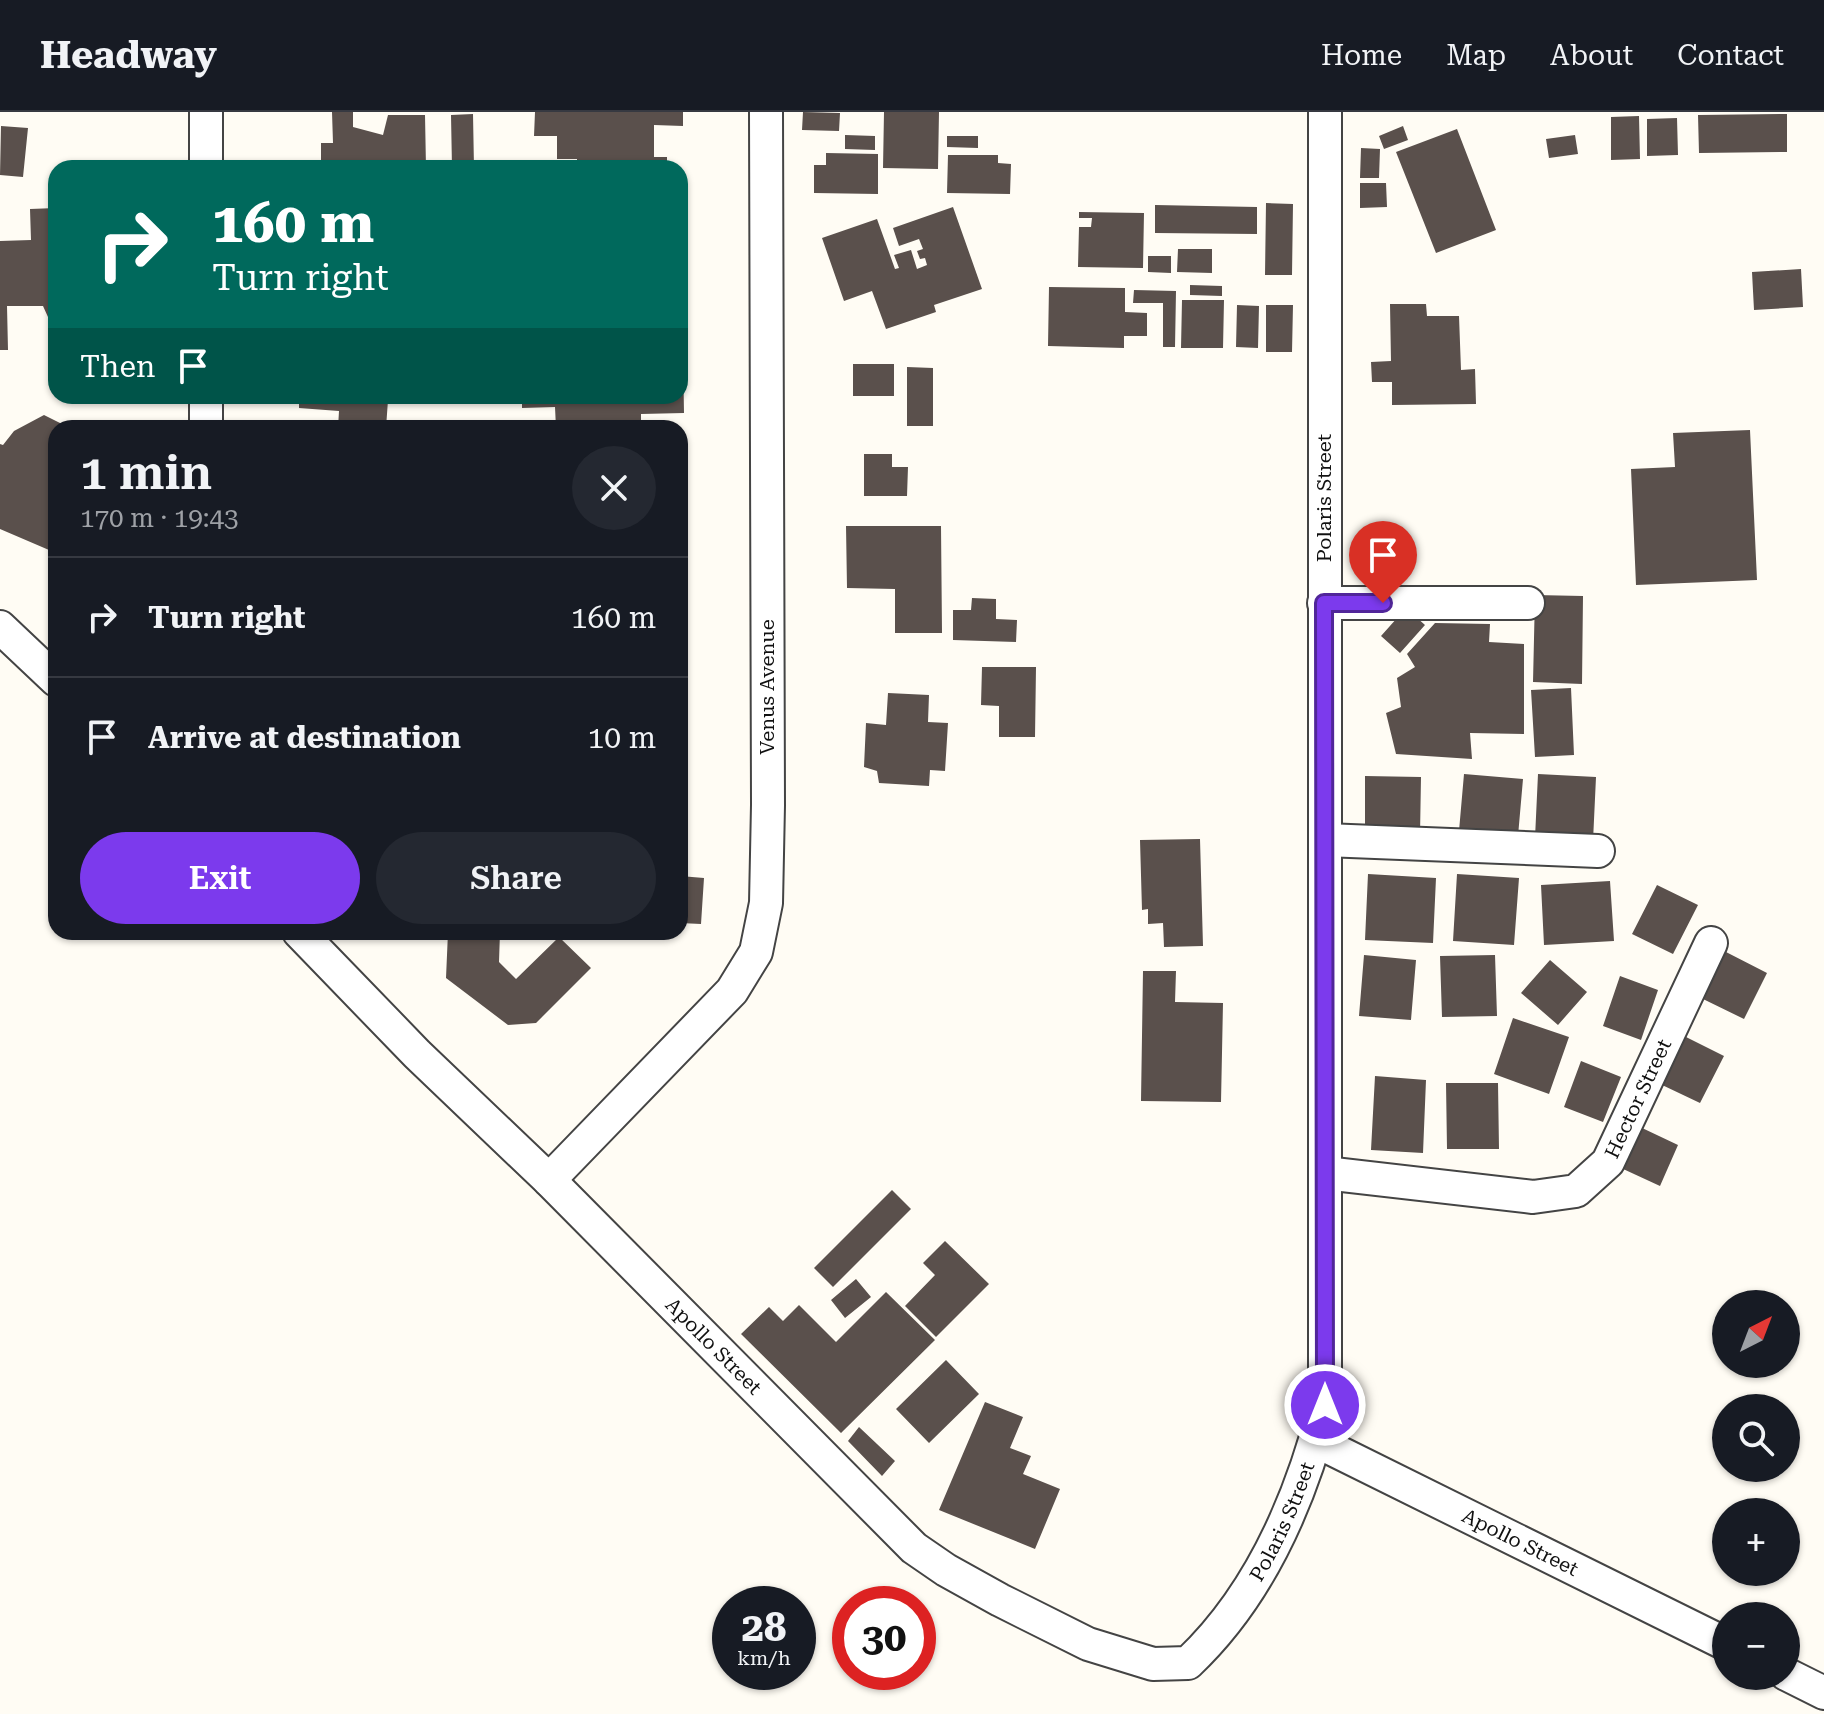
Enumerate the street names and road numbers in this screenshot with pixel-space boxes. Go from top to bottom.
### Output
street label: Polaris Street [1312,433,1336,562]
street label: Venus Avenue [755,619,779,755]
street label: Hector Street [1599,1035,1676,1162]
street label: Apollo Street [661,1293,767,1400]
street label: Polaris Street [1244,1458,1320,1586]
street label: Apollo Street [1458,1503,1583,1581]

